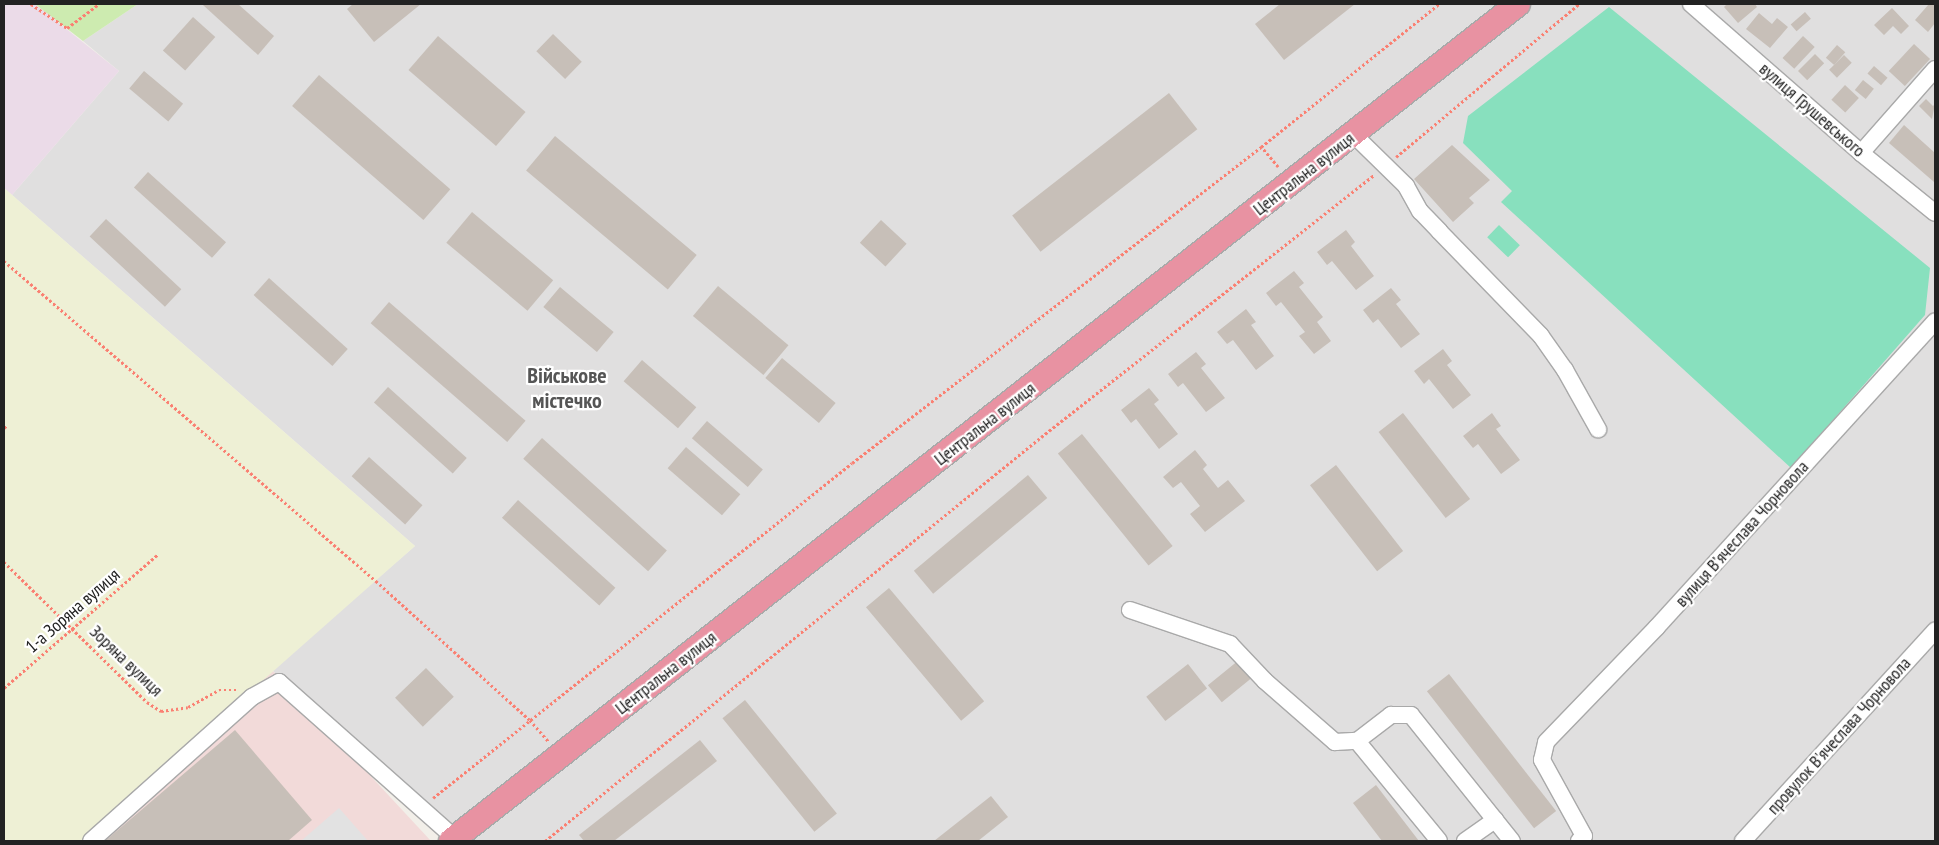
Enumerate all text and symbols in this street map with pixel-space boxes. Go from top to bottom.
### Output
street label: вулиця Грушевського [1755,58,1869,162]
street label: Центральна вулиця [1249,128,1359,220]
district label: Військове містечко [527,362,607,414]
street label: Центральна вулиця [930,378,1040,470]
street label: вулиця Вʼячеслава Чорновола [1671,456,1813,612]
street label: 1-а Зоряна вулиця [22,564,124,658]
street label: Зоряна вулиця [85,621,167,701]
street label: Центральна вулиця [611,627,721,719]
street label: провулок В'ячеслава Чорновола [1763,653,1915,819]

